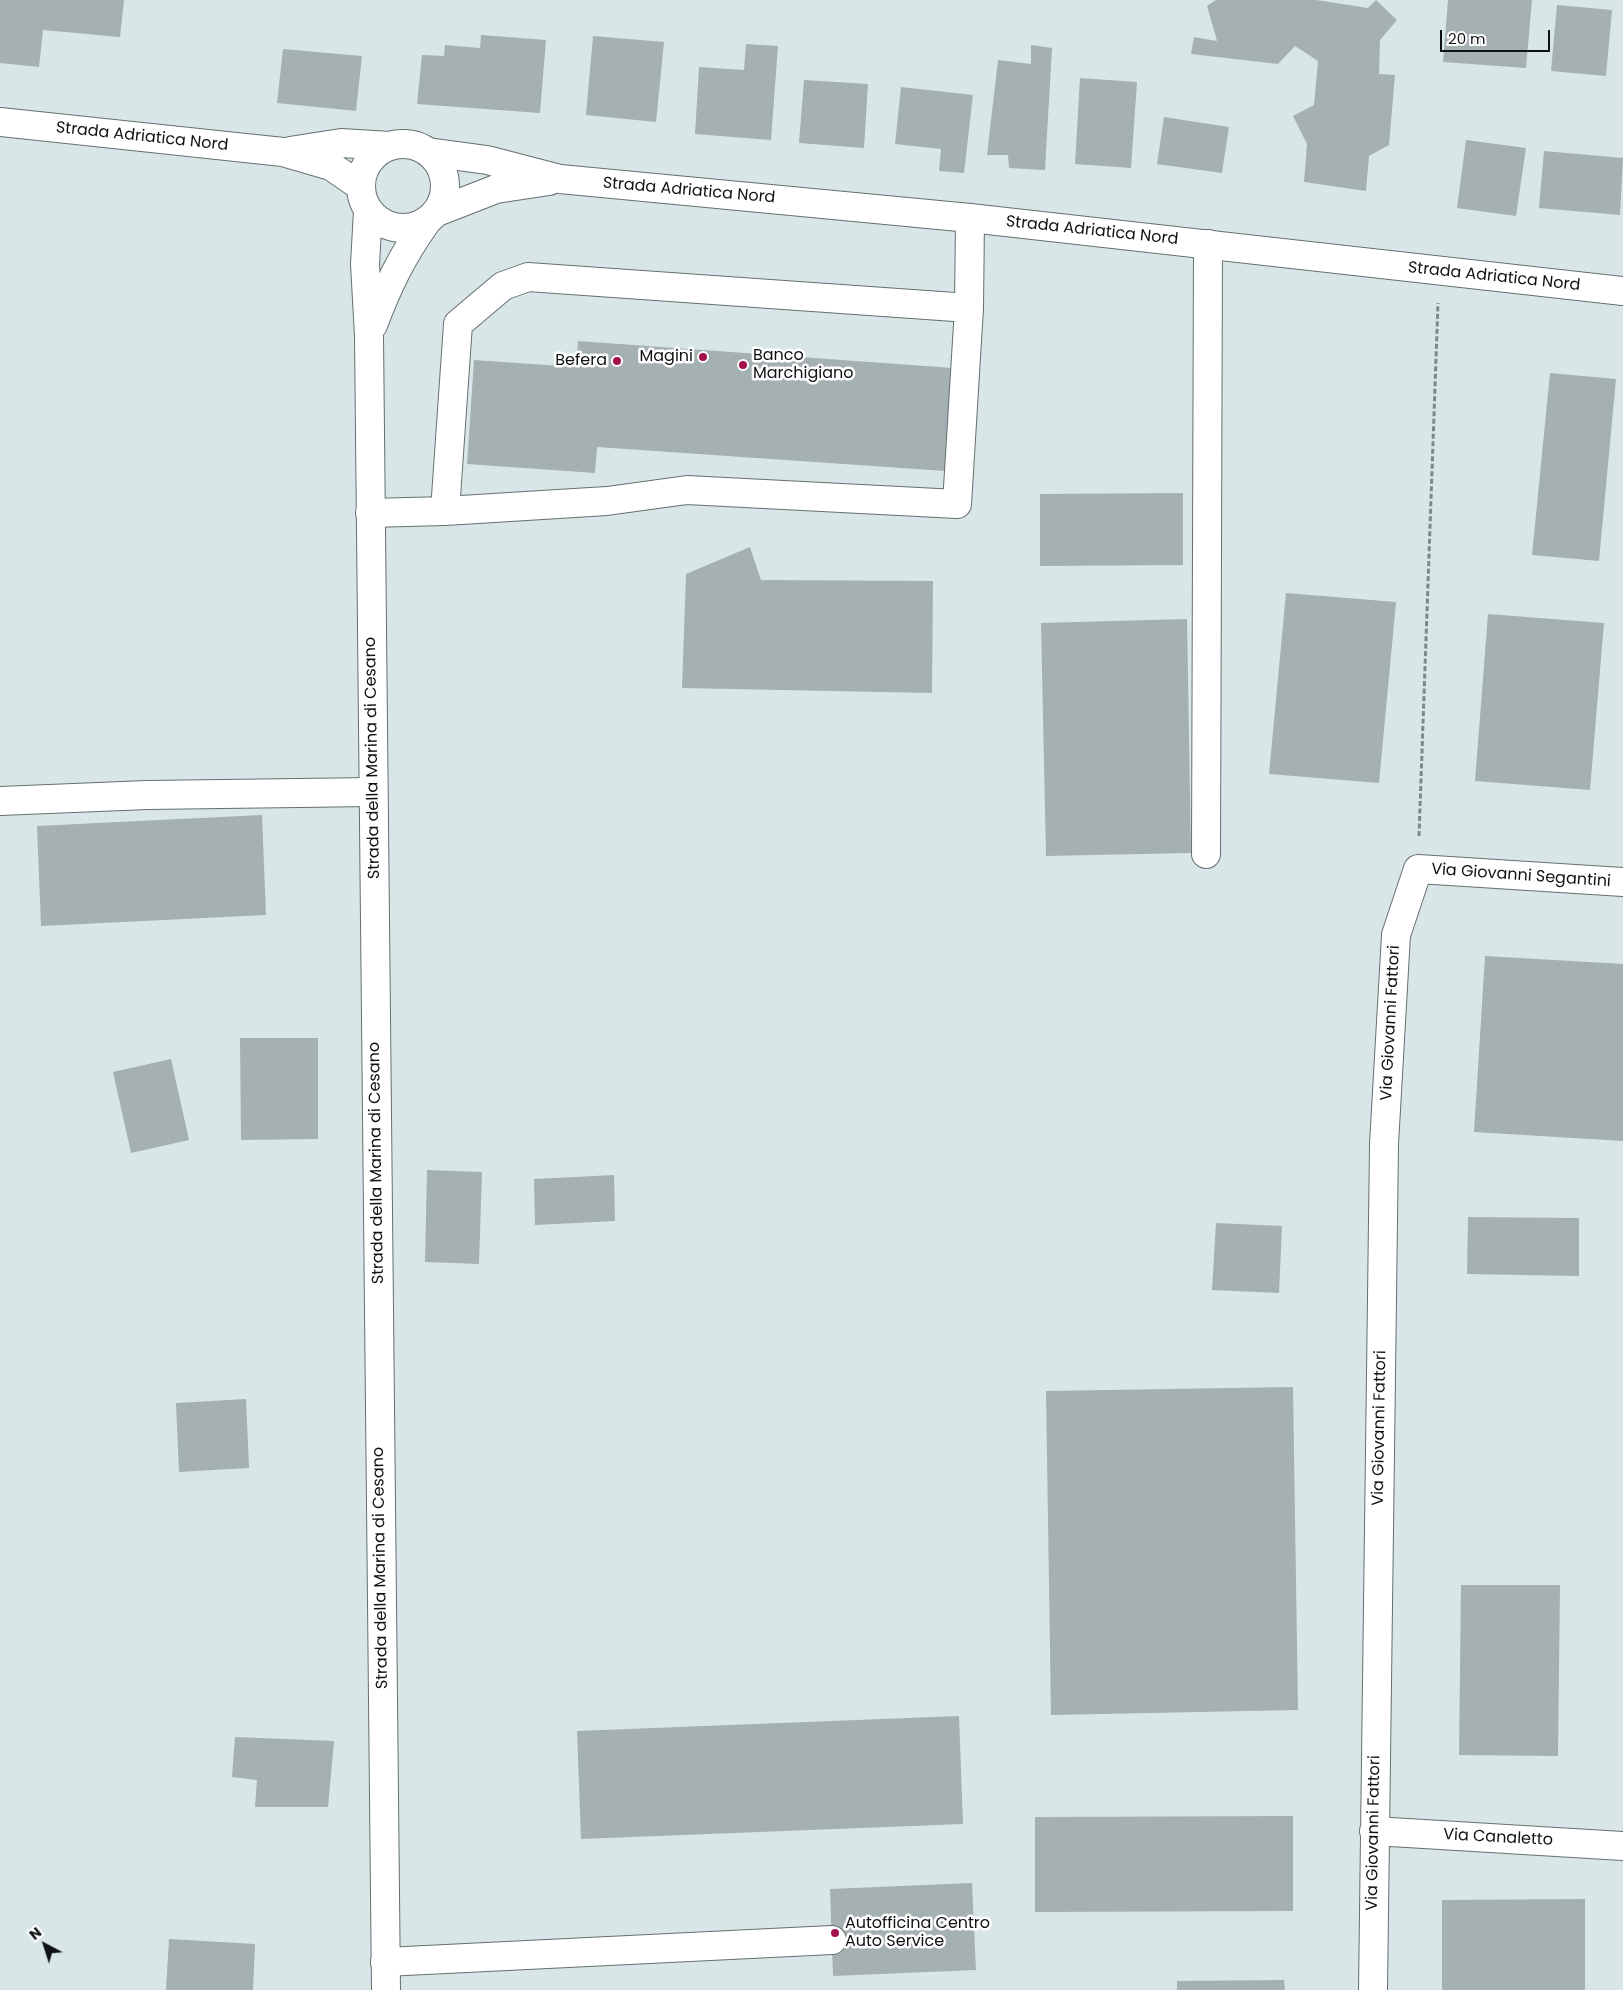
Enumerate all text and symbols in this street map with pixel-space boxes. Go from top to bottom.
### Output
scale bar [1443,20,1553,52]
text: 20 m [1448,28,1486,49]
street label: Strada Adriatica Nord [55,118,229,156]
street label: Strada Adriatica Nord [602,174,776,208]
street label: Strada Adriatica Nord [1005,212,1179,250]
street label: Strada Adriatica Nord [1407,258,1581,296]
place label: Banco Marchigiano [753,346,853,384]
place label: Magini [639,347,693,367]
place label: Befera [555,351,607,371]
marker: Magini [697,351,709,363]
marker: Befera [611,355,623,367]
marker: Banco Marchigiano [737,359,749,371]
street label: Strada della Marina di Cesano [361,637,385,879]
street label: Via Giovanni Segantini [1431,860,1611,892]
street label: Via Giovanni Fattori [1377,945,1405,1101]
street label: Strada della Marina di Cesano [365,1042,389,1284]
street label: Via Giovanni Fattori [1369,1350,1391,1506]
street label: Strada della Marina di Cesano [369,1447,393,1689]
street label: Via Giovanni Fattori [1363,1755,1385,1911]
street label: Via Canaletto [1443,1826,1553,1850]
place label: Autofficina Centro Auto Service [845,1914,990,1952]
north arrow [20,1920,70,1970]
text: N [25,1922,46,1945]
marker: Autofficina Centro Auto Service [829,1927,841,1939]

